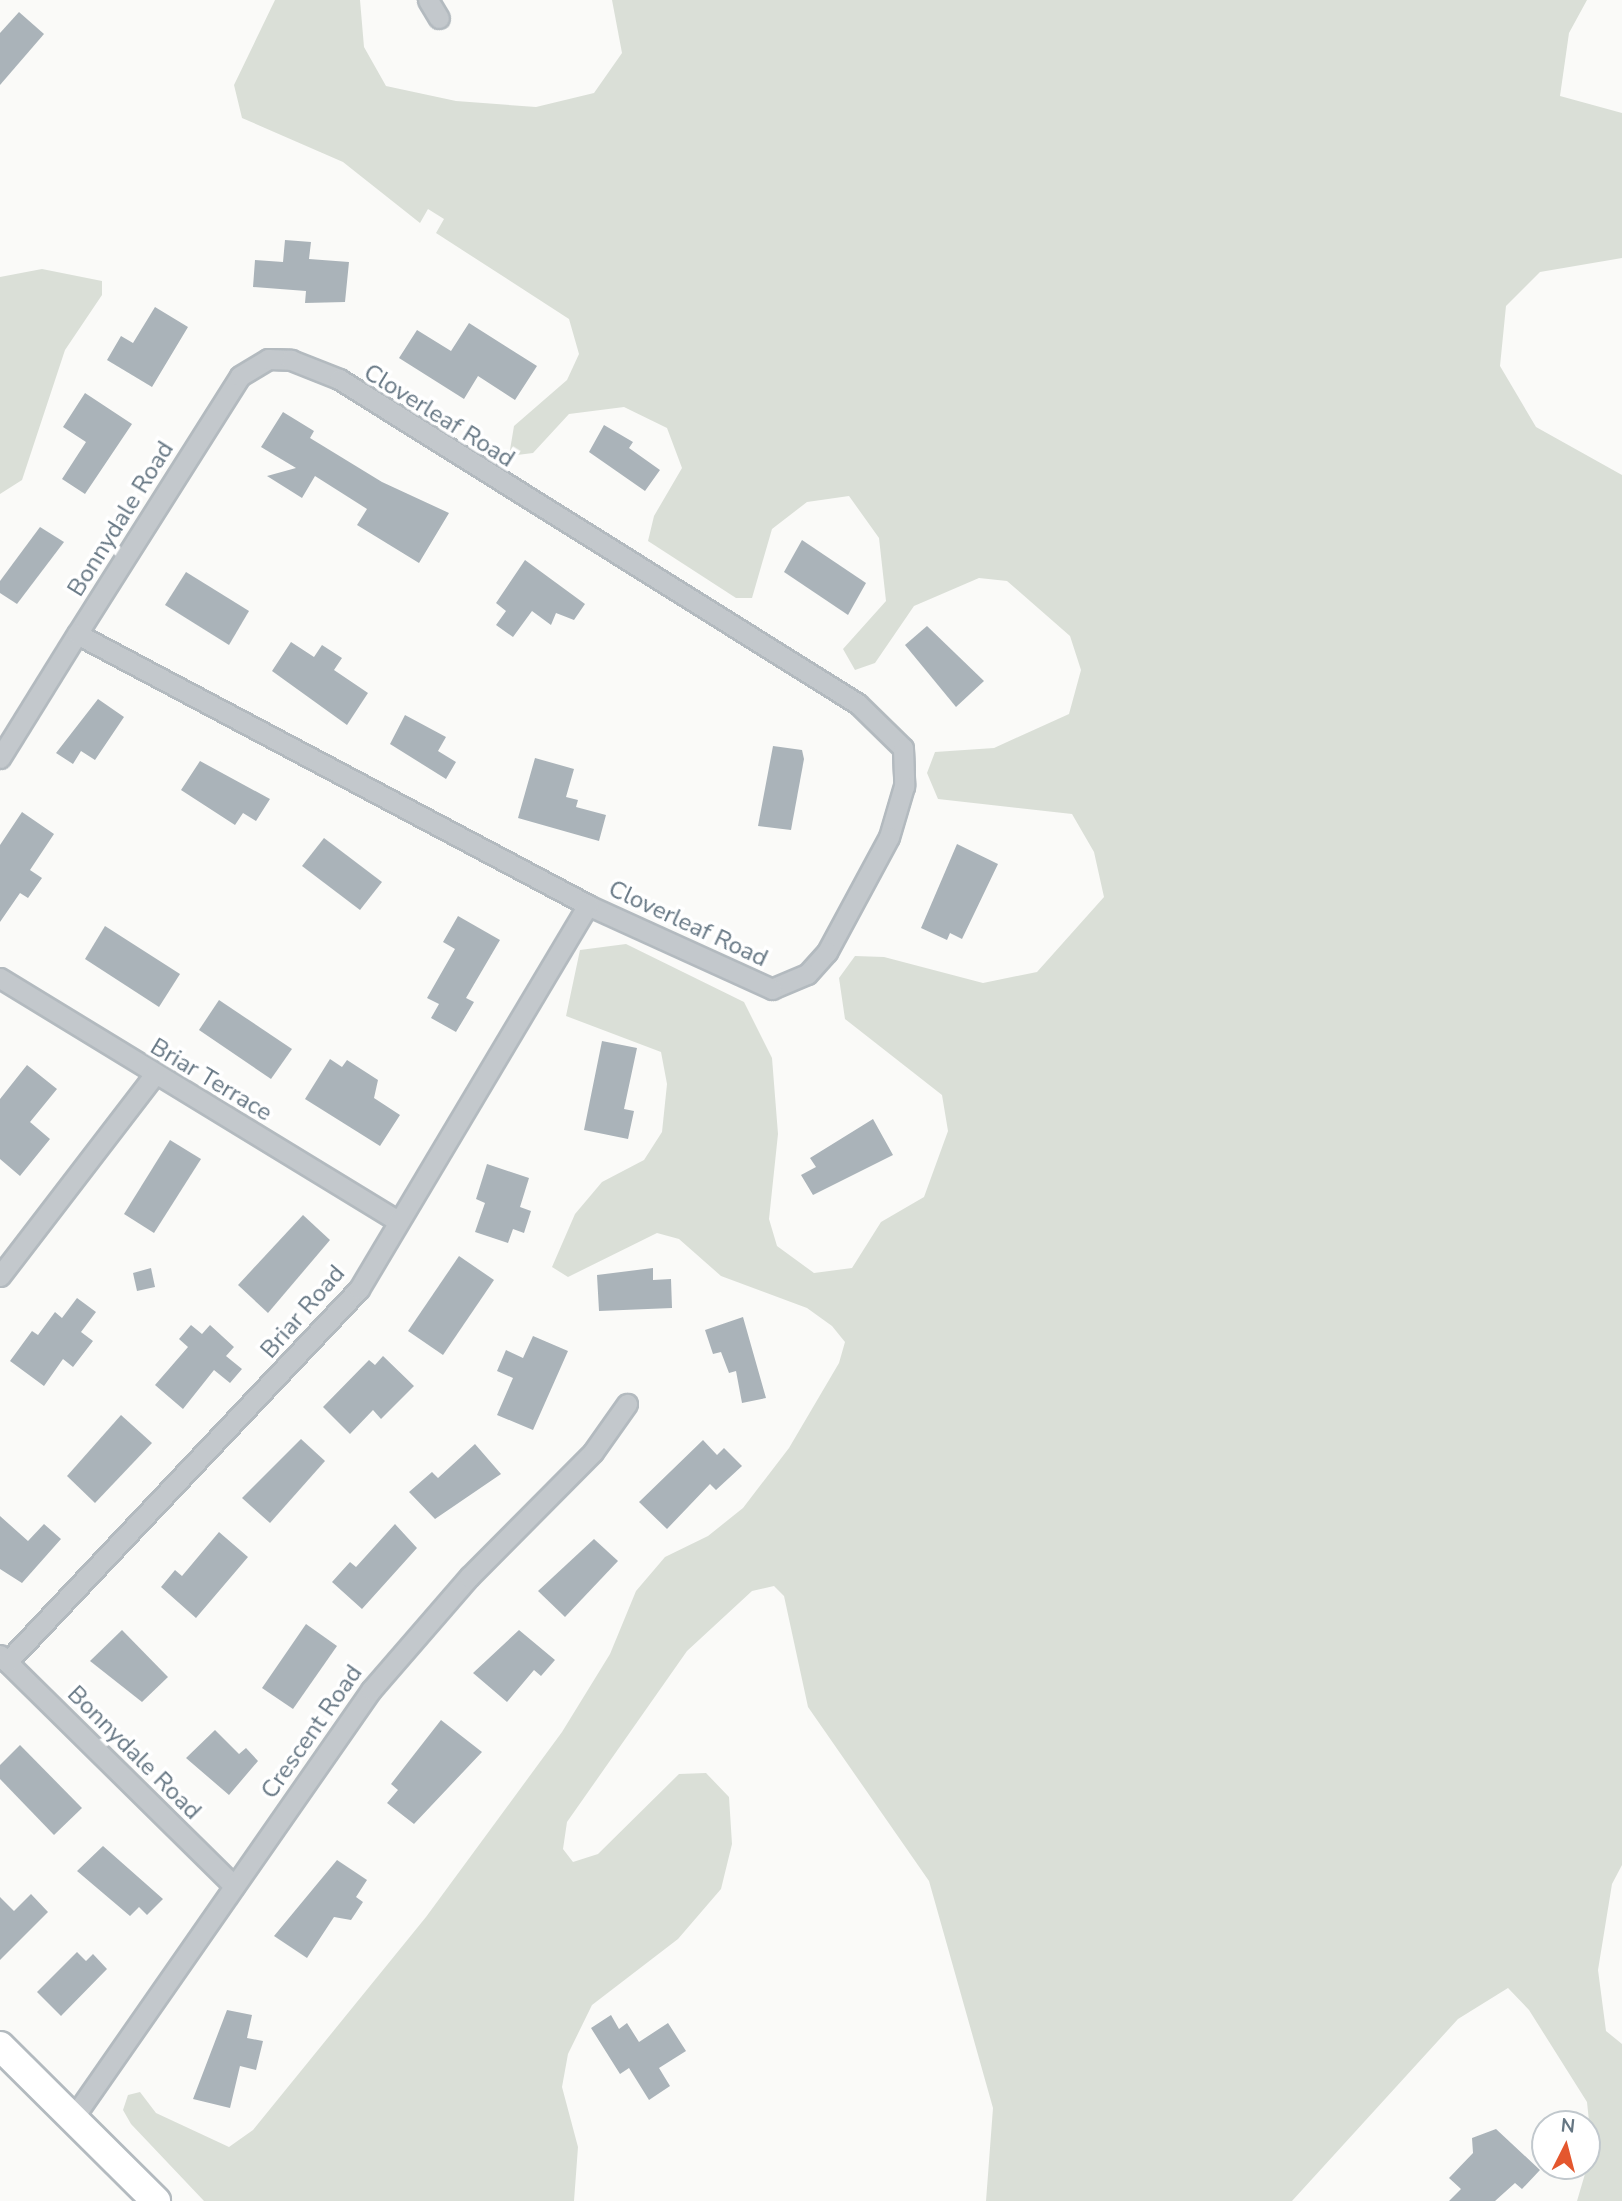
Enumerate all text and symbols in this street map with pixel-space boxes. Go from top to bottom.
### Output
street label: Cloverleaf Road [358,358,520,474]
street label: Bonnydale Road [62,436,180,602]
street label: Cloverleaf Road [604,875,772,973]
street label: Briar Terrace [145,1032,277,1128]
street label: Briar Road [255,1260,351,1364]
street label: Crescent Road [255,1660,369,1804]
street label: Bonnydale Road [61,1680,207,1826]
north arrow [1531,2110,1601,2180]
text: N [1560,2112,1576,2140]

